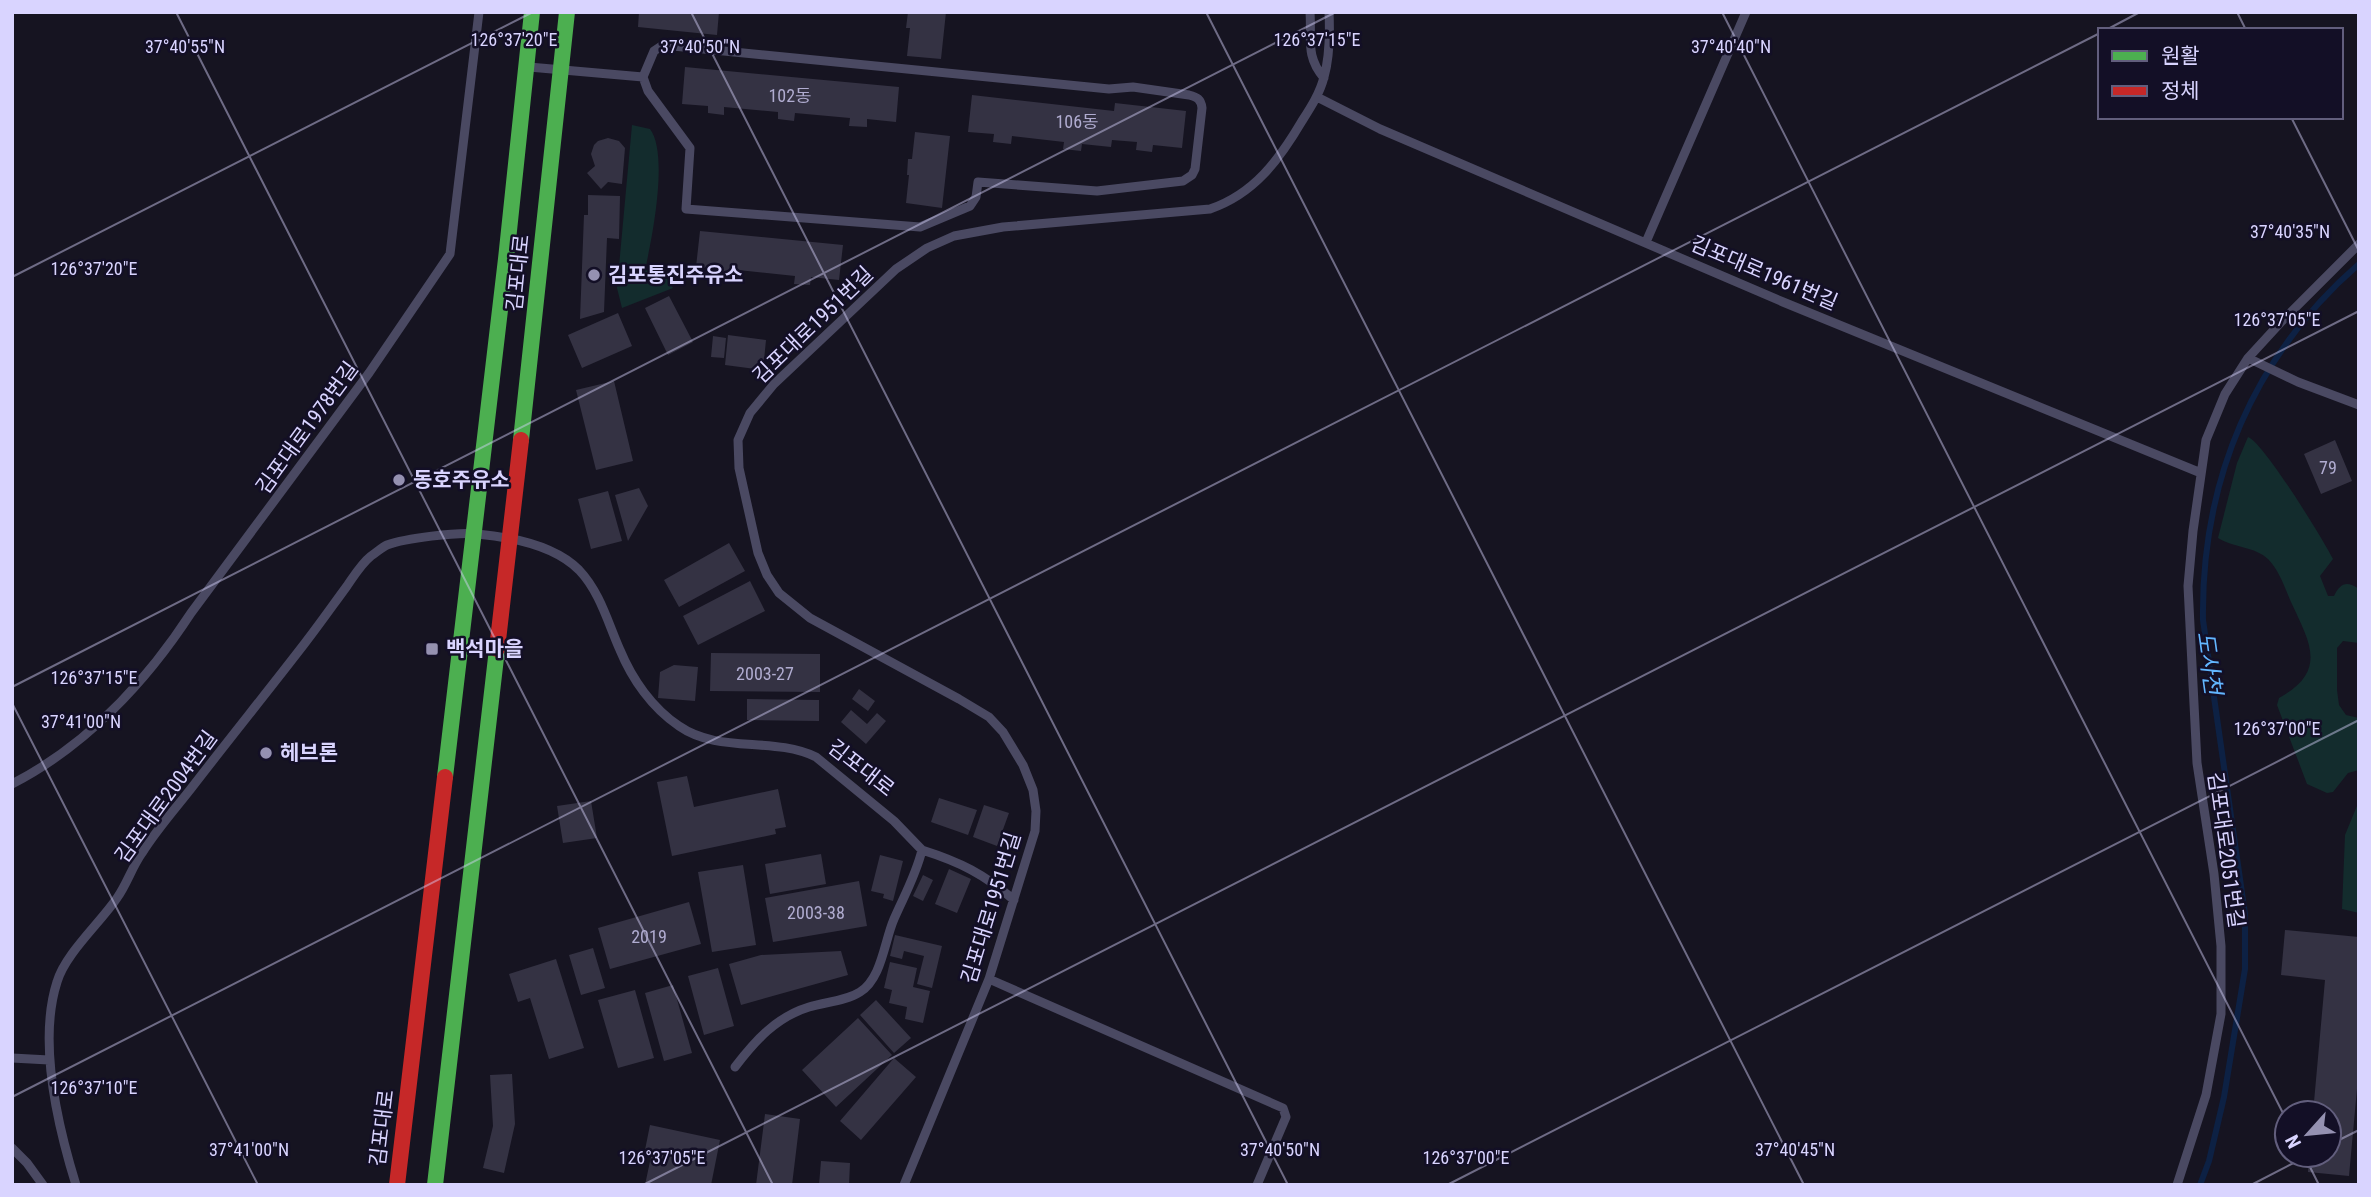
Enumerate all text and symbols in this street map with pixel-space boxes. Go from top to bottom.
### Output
legend [2098,28,2343,119]
text: 126°37'20"E [471,29,557,50]
text: 126°37'15"E [1274,29,1360,50]
text: 37°40'55"N [145,36,225,57]
text: 37°40'50"N [660,36,740,57]
text: 37°40'40"N [1691,36,1771,57]
text: 원활 [2161,44,2200,68]
text: 정체 [2161,79,2200,103]
house number: 102동 [768,85,812,106]
house number: 106동 [1055,111,1099,132]
text: 37°40'35"N [2250,221,2330,242]
street label: 김포대로1961번길 [1687,231,1841,315]
street label: 김포대로 [502,233,534,313]
text: 126°37'20"E [51,258,137,279]
street label: 김포대로1951번길 [748,262,878,388]
place label: 김포통진주유소 [608,263,743,287]
marker: 김포통진주유소 [586,267,602,283]
text: 126°37'05"E [2234,309,2320,330]
street label: 김포대로1978번길 [251,357,363,499]
house number: 79 [2319,457,2337,478]
place label: 동호주유소 [413,468,510,492]
marker: 동호주유소 [391,472,407,488]
water label: 도사천 [2191,630,2227,699]
place label: 백석마을 [446,637,523,661]
marker: 백석마을 [424,641,440,657]
house number: 2003-27 [736,663,794,684]
text: 126°37'15"E [51,667,137,688]
text: 37°41'00"N [41,711,121,732]
text: 126°37'00"E [2234,718,2320,739]
street label: 김포대로2004번길 [110,726,222,868]
street label: 김포대로 [823,735,899,801]
place label: 헤브론 [280,741,338,765]
marker: 헤브론 [258,745,274,761]
street label: 김포대로2051번길 [2203,770,2249,930]
street label: 김포대로1951번길 [957,829,1025,987]
house number: 2003-38 [787,902,845,923]
house number: 2019 [631,926,667,947]
text: 126°37'10"E [51,1077,137,1098]
street label: 김포대로 [365,1088,399,1168]
north arrow [2273,1099,2343,1169]
text: N [2280,1131,2306,1152]
text: 37°41'00"N [209,1139,289,1160]
text: 37°40'50"N [1240,1139,1320,1160]
text: 37°40'45"N [1755,1139,1835,1160]
text: 126°37'05"E [619,1147,705,1168]
text: 126°37'00"E [1423,1147,1509,1168]

